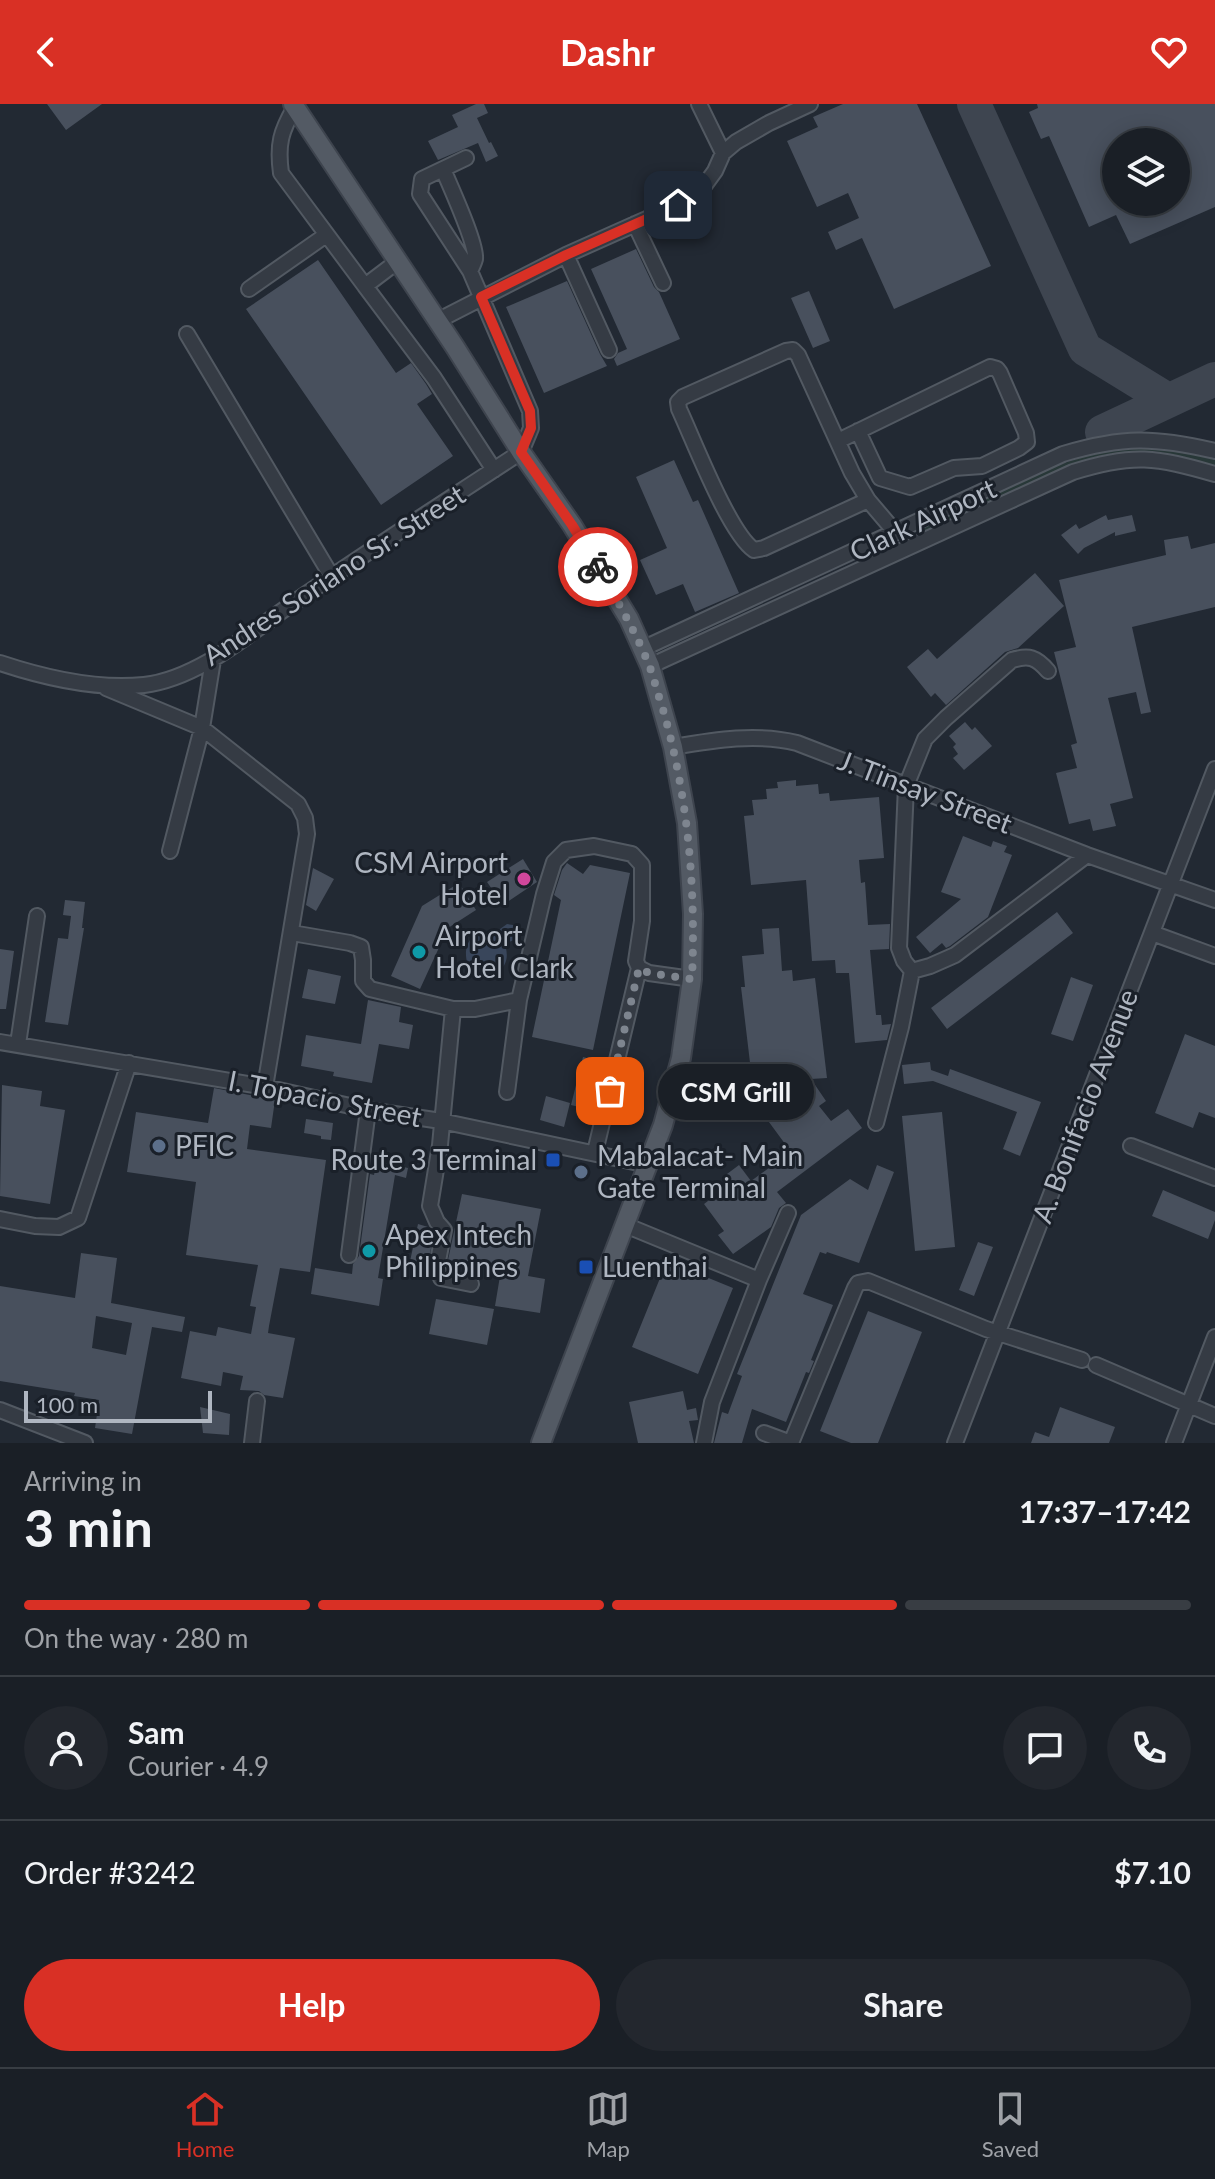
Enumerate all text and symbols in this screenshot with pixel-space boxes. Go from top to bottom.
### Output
icon: back [24,30,68,74]
text: Dashr [560,30,655,74]
icon: heart [1147,30,1191,74]
map controls [1102,128,1190,216]
button: layers [1102,128,1190,216]
pin [644,171,712,239]
icon: home [656,183,700,227]
street label: Clark Airport [844,470,1001,568]
street label: Andres Soriano Sr. Street [196,477,471,672]
courier [558,527,638,607]
icon: bike [576,545,620,589]
street label: J. Tinsay Street [834,742,1017,840]
place label: CSM Airport Hotel [354,845,508,911]
marker: CSM Airport Hotel [515,870,533,888]
place label: Airport Hotel Clark [435,918,575,984]
marker: Airport Hotel Clark [410,943,428,961]
street label: A. Bonifacio Avenue [1024,984,1144,1227]
pin [576,1057,644,1125]
street label: I. Topacio Street [226,1063,425,1133]
callout: CSM Grill [658,1063,814,1119]
icon: bag [588,1069,632,1113]
text: CSM Grill [681,1076,791,1108]
place label: PFIC [175,1128,234,1162]
marker: PFIC [150,1137,168,1155]
place label: Mabalacat- Main Gate Terminal [597,1138,803,1204]
place label: Route 3 Terminal [330,1142,537,1176]
marker: Route 3 Terminal [544,1151,562,1169]
marker: Mabalacat- Main Gate Terminal [572,1163,590,1181]
place label: Apex Intech Philippines [385,1217,532,1283]
marker: Apex Intech Philippines [360,1242,378,1260]
place label: Luenthai [602,1249,708,1283]
marker: Luenthai [577,1258,595,1276]
scale bar [24,1387,212,1423]
text: 100 m [36,1391,98,1418]
text: Arriving in [24,1465,142,1497]
text: 17:37–17:42 [1019,1493,1191,1529]
text: 3 min [24,1496,153,1558]
text: On the way · 280 m [24,1622,248,1654]
button: person [24,1706,108,1790]
button: chat [1003,1706,1087,1790]
button: phone [1107,1706,1191,1790]
text: Sam [128,1714,185,1750]
text: Courier · 4.9 [128,1750,269,1782]
text: Order #3242 [24,1854,196,1890]
text: $7.10 [1114,1854,1191,1890]
button: Help [24,1959,600,2051]
button: Share [616,1959,1191,2051]
tab: Home [176,2087,234,2162]
tab: Map [586,2087,630,2162]
tab: Saved [982,2087,1039,2162]

